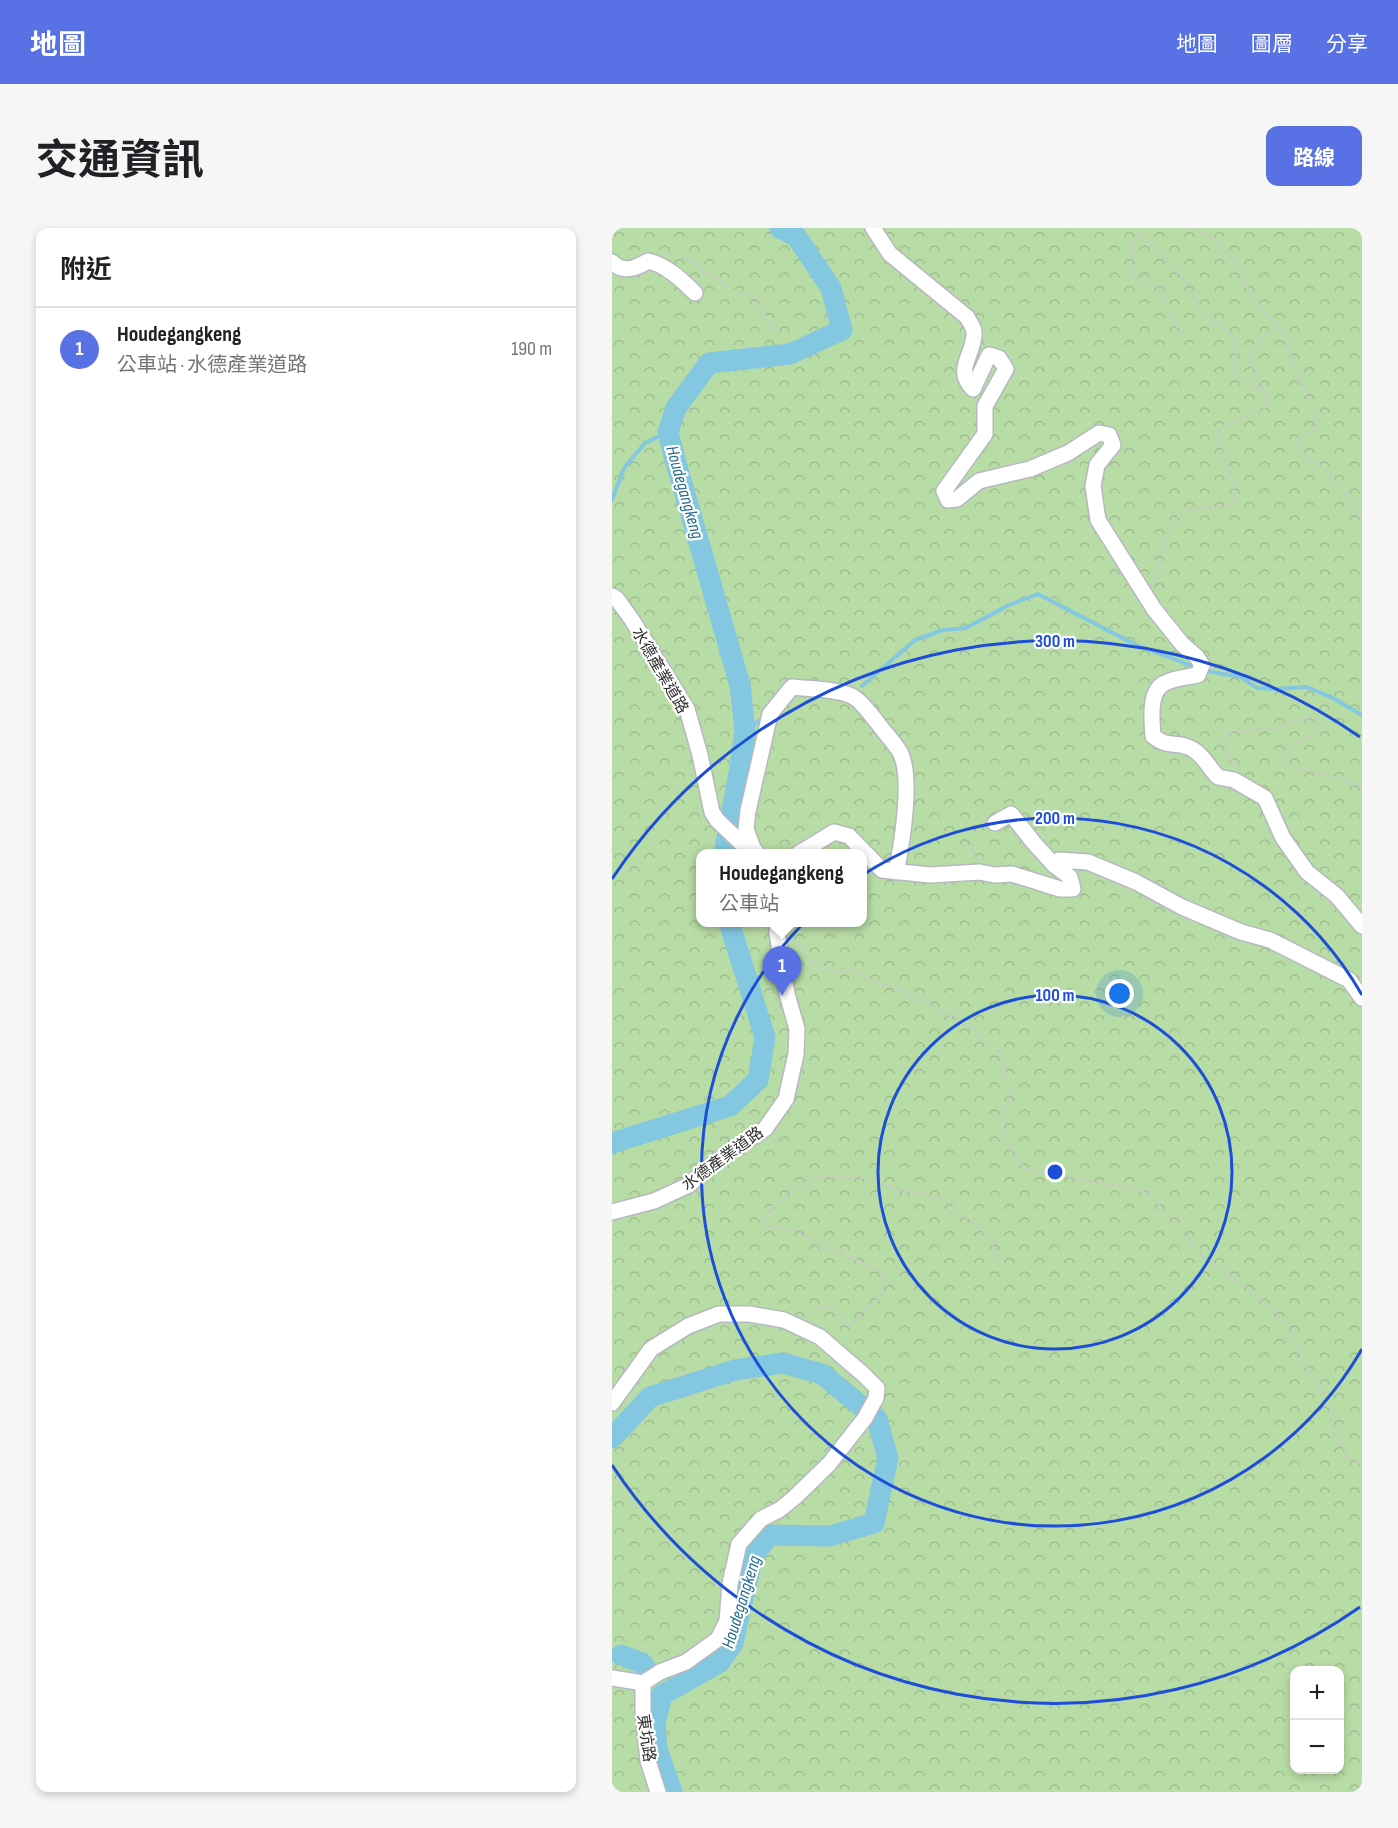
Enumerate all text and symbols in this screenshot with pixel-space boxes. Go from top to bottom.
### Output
text: 地圖 [30,29,86,62]
text: 地圖 [1176,32,1218,57]
text: 圖層 [1251,32,1293,57]
text: 分享 [1326,32,1368,57]
button: 路線 [1266,126,1362,186]
text: 交通資訊 [36,136,204,187]
text: 附近 [60,255,112,286]
text: Houdegangkeng [117,321,241,348]
text: 1 [76,337,83,361]
text: 190 m [511,337,552,361]
text: 公車站 · 水德產業道路 [117,353,307,377]
water label: Houdegangkeng [661,443,708,542]
street label: 水德產業道路 [627,624,692,717]
text: 300 m [1035,631,1075,652]
text: 200 m [1035,808,1075,829]
popup [696,849,867,927]
text: Houdegangkeng [719,860,844,887]
text: 公車站 [719,892,779,916]
pin: 1 [762,946,802,996]
your location [1105,979,1134,1008]
text: 100 m [1036,985,1075,1006]
street label: 水德產業道路 [678,1123,767,1195]
centre of rings [1045,1162,1065,1182]
water label: Houdegangkeng [717,1553,766,1651]
map controls [1290,1666,1344,1774]
button: + [1290,1666,1344,1720]
street label: 東坑路 [633,1713,658,1763]
button: − [1290,1720,1344,1774]

